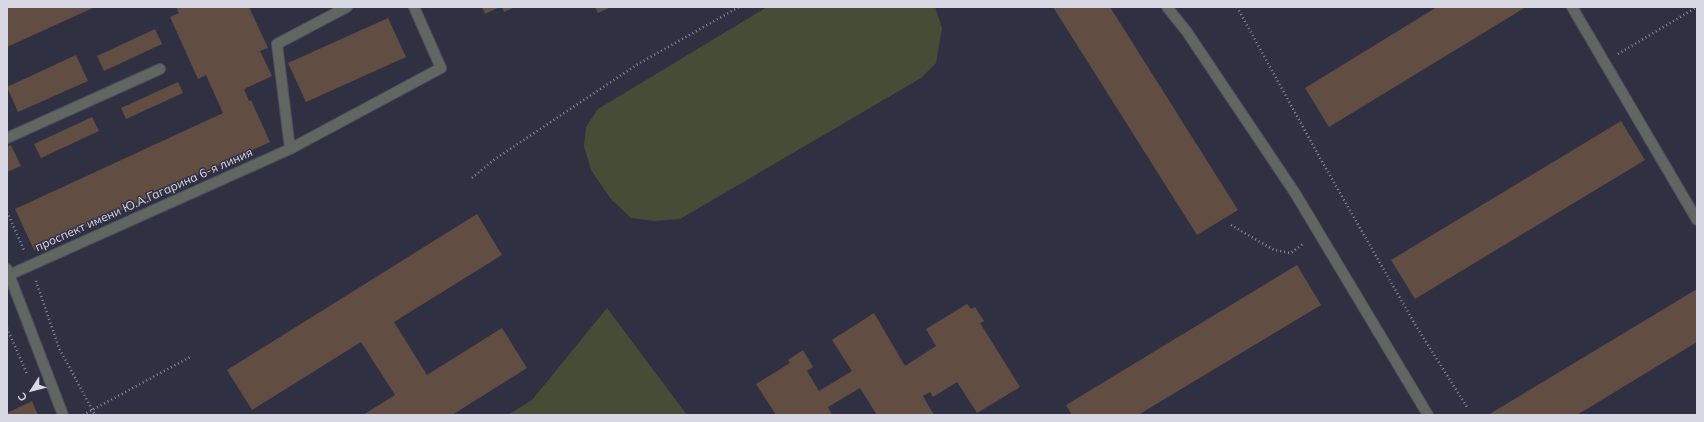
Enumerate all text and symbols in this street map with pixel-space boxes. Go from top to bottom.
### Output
street label: проспект имени Ю.А.Гагарина 6-я линия [33,145,255,255]
north arrow [12,370,52,410]
text: С [14,390,30,404]

